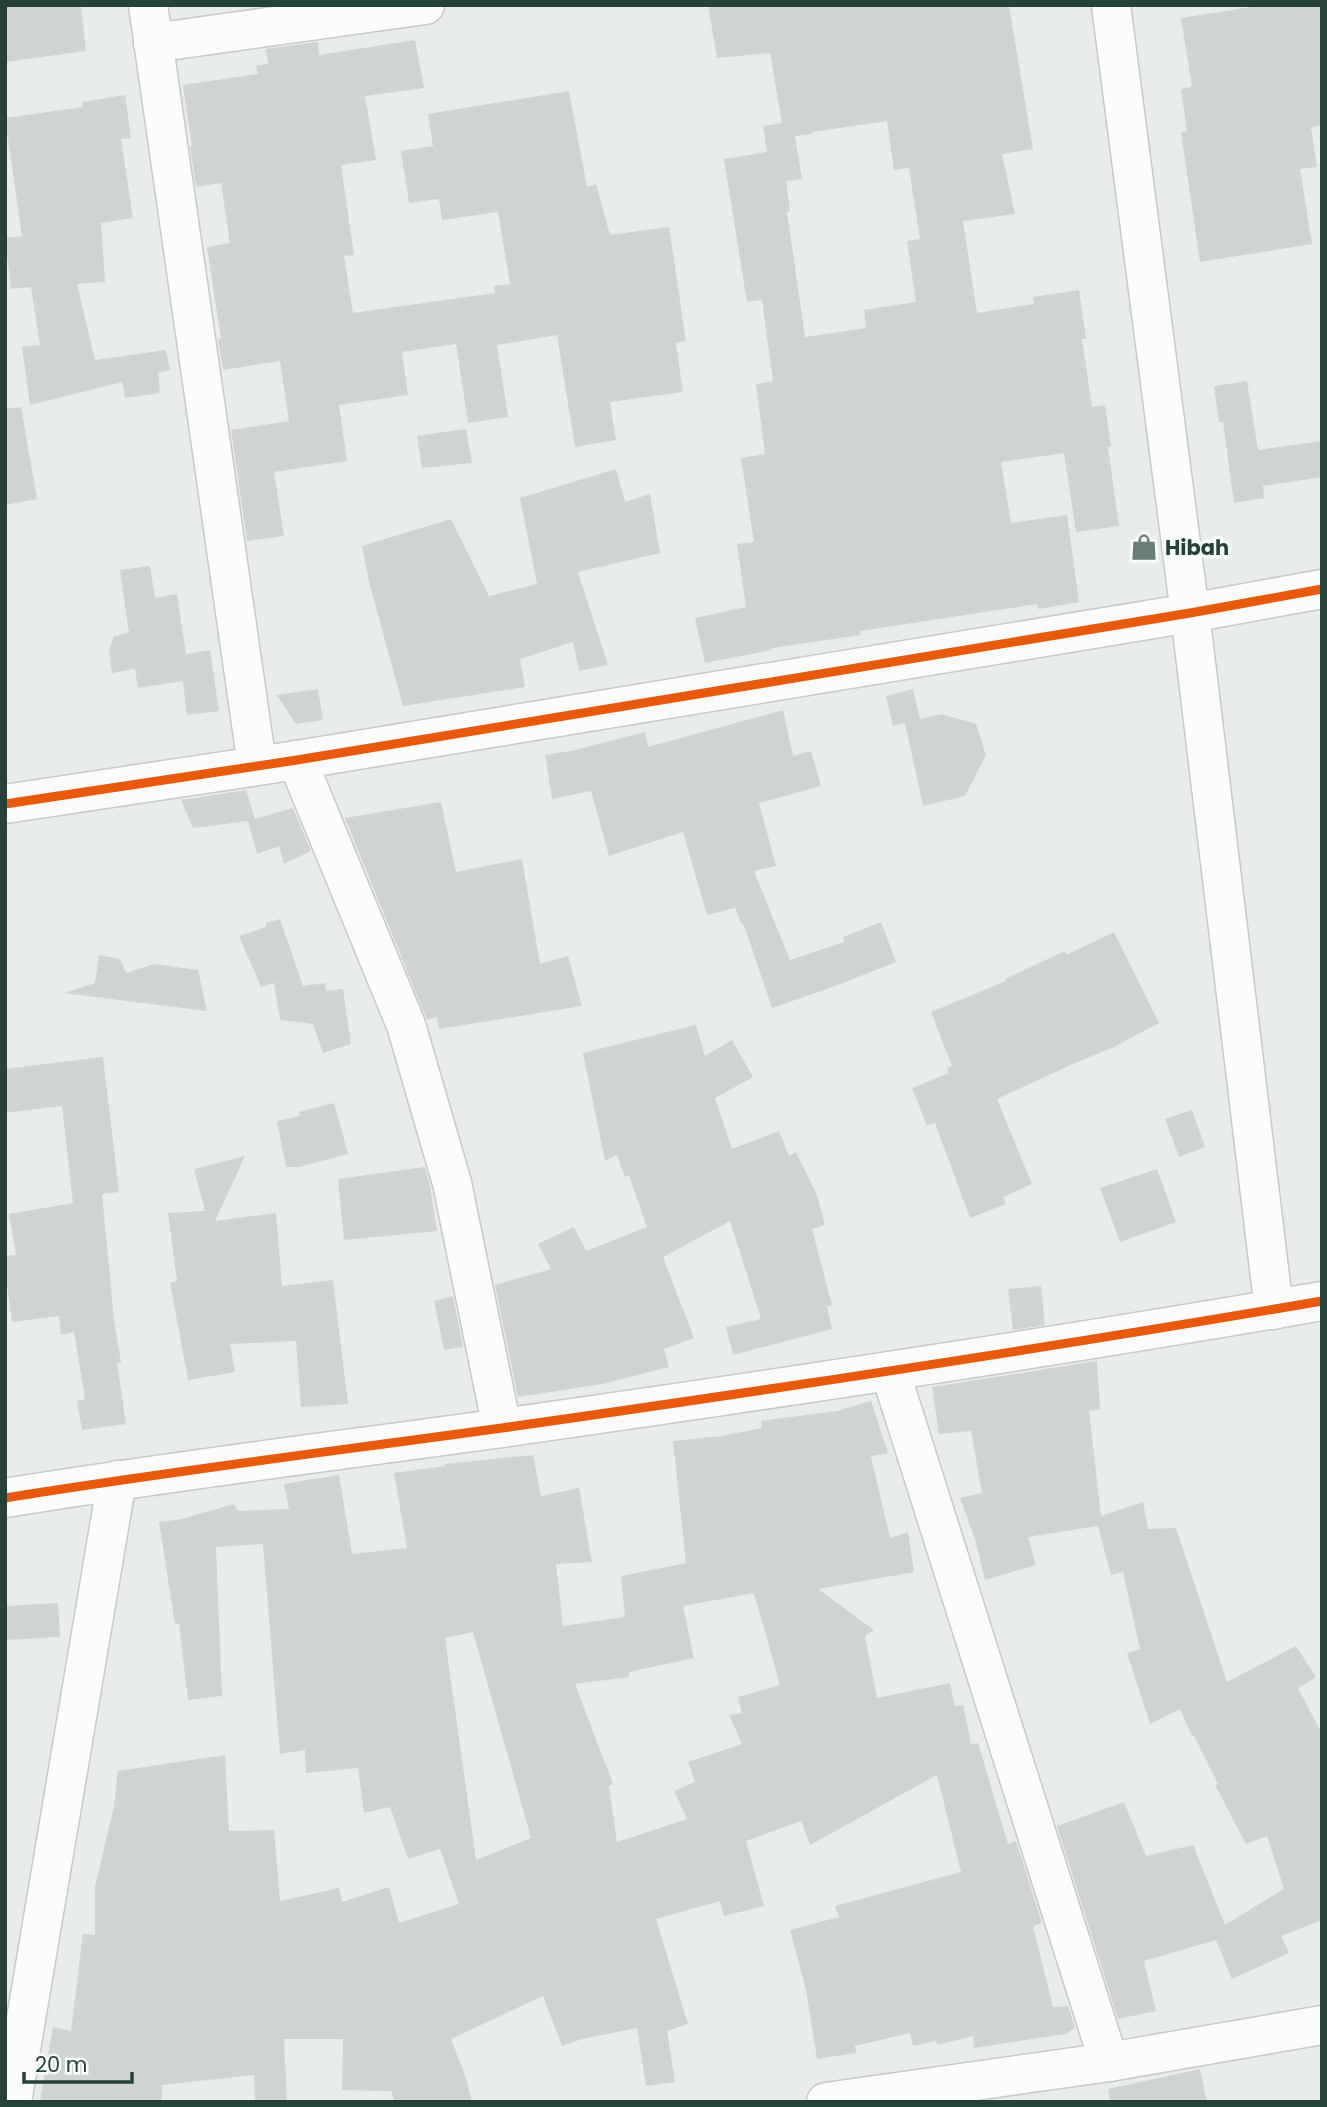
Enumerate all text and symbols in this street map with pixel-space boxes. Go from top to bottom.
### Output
shop icon: Hibah [1129,532,1159,562]
place label: Hibah [1165,533,1229,562]
scale bar [24,2040,133,2084]
text: 20 m [35,2050,88,2079]

